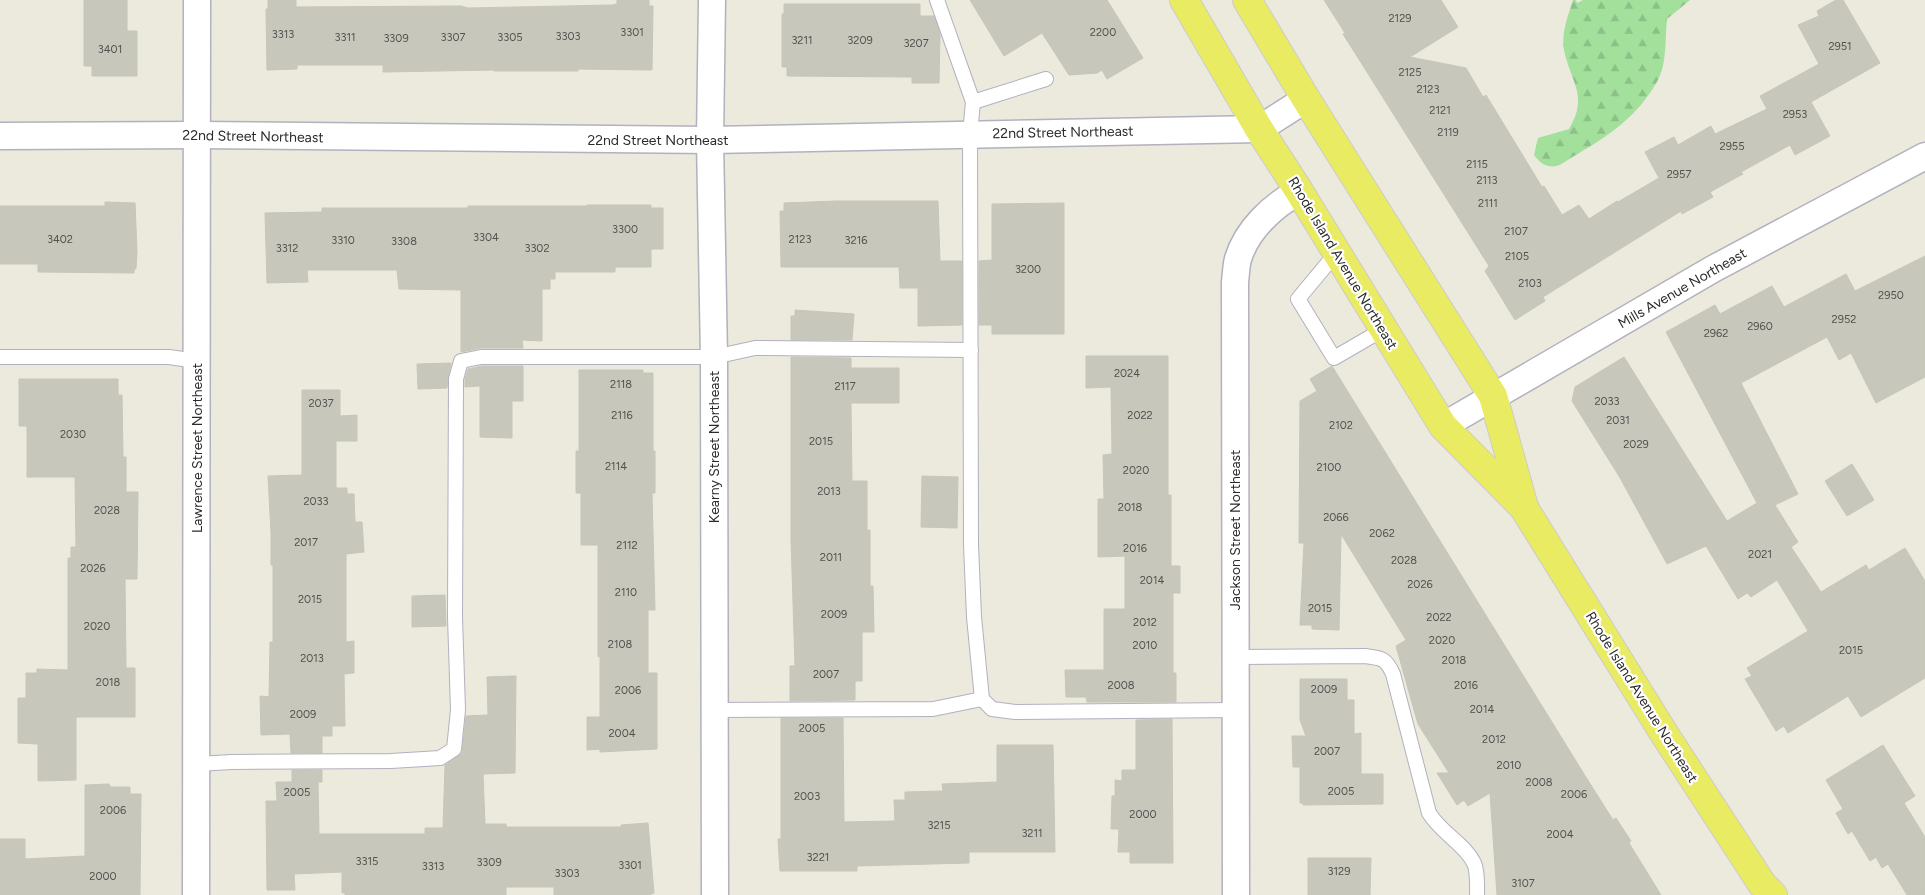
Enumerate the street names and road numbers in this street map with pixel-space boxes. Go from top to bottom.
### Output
street label: 22nd Street Northeast [992,123,1134,142]
street label: 22nd Street Northeast [182,127,324,146]
street label: 22nd Street Northeast [587,132,729,149]
street label: Rhode Island Avenue Northeast [1284,174,1401,353]
street label: Mills Avenue Northeast [1615,245,1749,332]
street label: Lawrence Street Northeast [189,363,206,533]
street label: Kearny Street Northeast [706,371,723,523]
street label: Jackson Street Northeast [1227,450,1244,610]
street label: Rhode Island Avenue Northeast [1582,609,1701,786]

